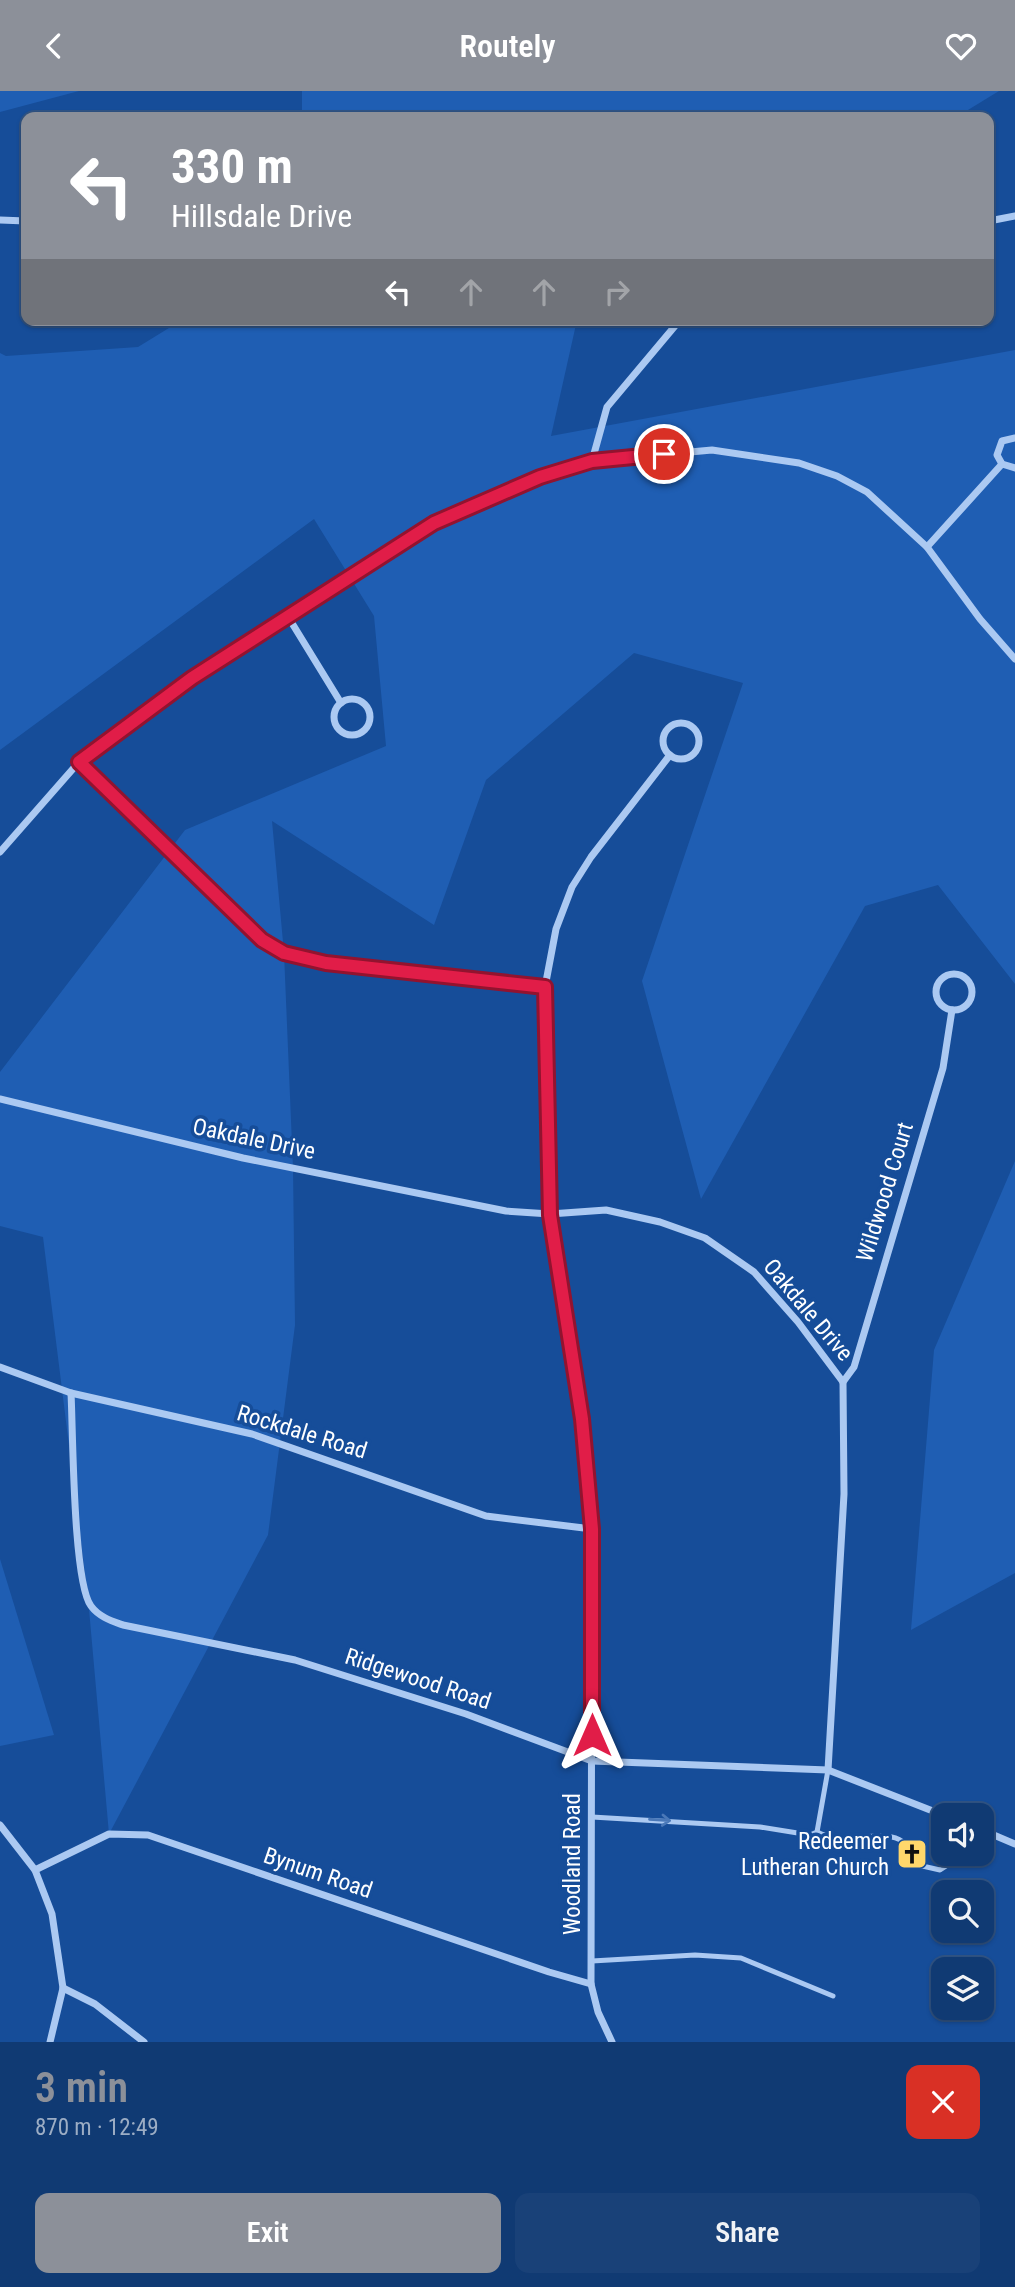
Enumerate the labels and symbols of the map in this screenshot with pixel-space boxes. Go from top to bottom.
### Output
pin [634,424,694,484]
street label: Oakdale Drive [190,1113,318,1165]
street label: Wildwood Court [851,1119,919,1265]
street label: Oakdale Drive [758,1254,858,1366]
street label: Rockdale Road [234,1399,370,1465]
street label: Ridgewood Road [342,1643,494,1715]
position arrow [555,1698,629,1772]
street label: Woodland Road [559,1793,586,1935]
one-way arrow [648,1814,671,1827]
place label: Redeemer Lutheran Church [741,1828,889,1881]
church icon: Redeemer Lutheran Church [895,1837,929,1871]
street label: Bynum Road [260,1842,376,1904]

